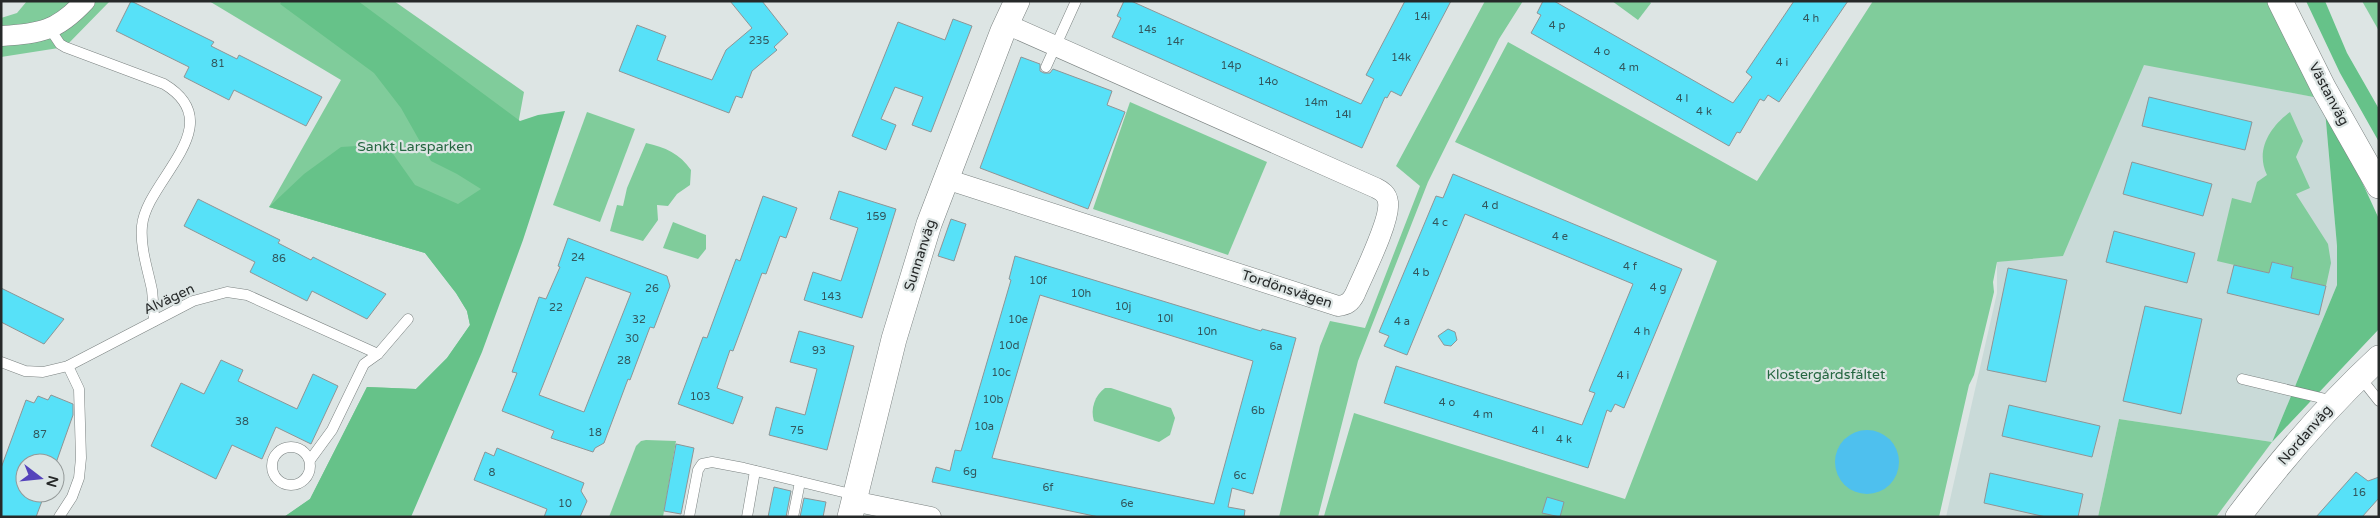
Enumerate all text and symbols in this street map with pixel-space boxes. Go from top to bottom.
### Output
house number: 14i [1414,10,1430,23]
house number: 4 h [1803,12,1819,25]
house number: 4 p [1549,19,1565,32]
house number: 14s [1137,23,1157,36]
house number: 235 [749,34,769,47]
house number: 14r [1166,35,1185,48]
house number: 4 o [1594,45,1611,58]
house number: 14k [1391,51,1411,64]
house number: 4 i [1776,56,1788,69]
house number: 81 [211,57,225,70]
house number: 14p [1221,59,1241,72]
street label: Västanväg [2305,59,2353,129]
house number: 4 m [1619,61,1639,74]
house number: 14o [1258,75,1279,88]
house number: 4 l [1676,92,1688,105]
house number: 14m [1304,96,1328,109]
house number: 4 k [1696,105,1712,118]
house number: 14l [1335,108,1351,121]
park label: Sankt Larsparken [357,138,473,155]
house number: 4 d [1482,199,1498,212]
house number: 159 [866,210,886,223]
house number: 4 c [1432,216,1448,229]
street label: Sunnanväg [900,217,940,293]
house number: 4 e [1552,230,1568,243]
house number: 24 [571,251,585,264]
house number: 86 [272,252,286,265]
house number: 4 f [1623,260,1638,273]
street label: Tordönsvägen [1240,266,1334,312]
house number: 4 b [1413,266,1429,279]
house number: 10f [1029,274,1048,287]
street label: Alvägen [141,280,197,318]
house number: 4 g [1650,281,1666,294]
house number: 26 [645,282,659,295]
house number: 10h [1071,287,1091,300]
house number: 143 [821,290,841,303]
house number: 10j [1115,300,1132,313]
house number: 22 [549,301,563,314]
house number: 10l [1157,312,1173,325]
house number: 32 [632,313,646,326]
house number: 10e [1008,313,1028,326]
house number: 4 a [1394,315,1410,328]
house number: 10n [1197,325,1217,338]
house number: 4 h [1634,325,1650,338]
house number: 30 [625,332,639,345]
house number: 10d [999,339,1019,352]
house number: 6a [1269,340,1283,353]
house number: 93 [812,344,826,357]
house number: 28 [617,354,631,367]
house number: 10c [991,366,1011,379]
park label: Klostergårdsfältet [1767,366,1886,383]
house number: 4 i [1617,369,1629,382]
house number: 103 [690,390,710,403]
house number: 10b [983,393,1003,406]
house number: 4 o [1439,396,1456,409]
street label: Nordanväg [2274,402,2336,468]
house number: 6b [1251,404,1265,417]
house number: 4 m [1473,408,1493,421]
house number: 38 [235,415,249,428]
house number: 10a [974,420,994,433]
house number: 75 [790,424,804,437]
house number: 4 l [1532,424,1544,437]
house number: 18 [588,426,602,439]
house number: 87 [33,428,47,441]
house number: 4 k [1556,433,1572,446]
north arrow [15,453,65,503]
house number: 6g [963,465,977,478]
house number: 8 [489,466,496,479]
house number: 6c [1234,469,1247,482]
text: N [42,474,62,489]
house number: 6f [1042,481,1054,494]
house number: 16 [2352,486,2366,499]
house number: 10 [558,497,572,510]
house number: 6e [1120,497,1134,510]

